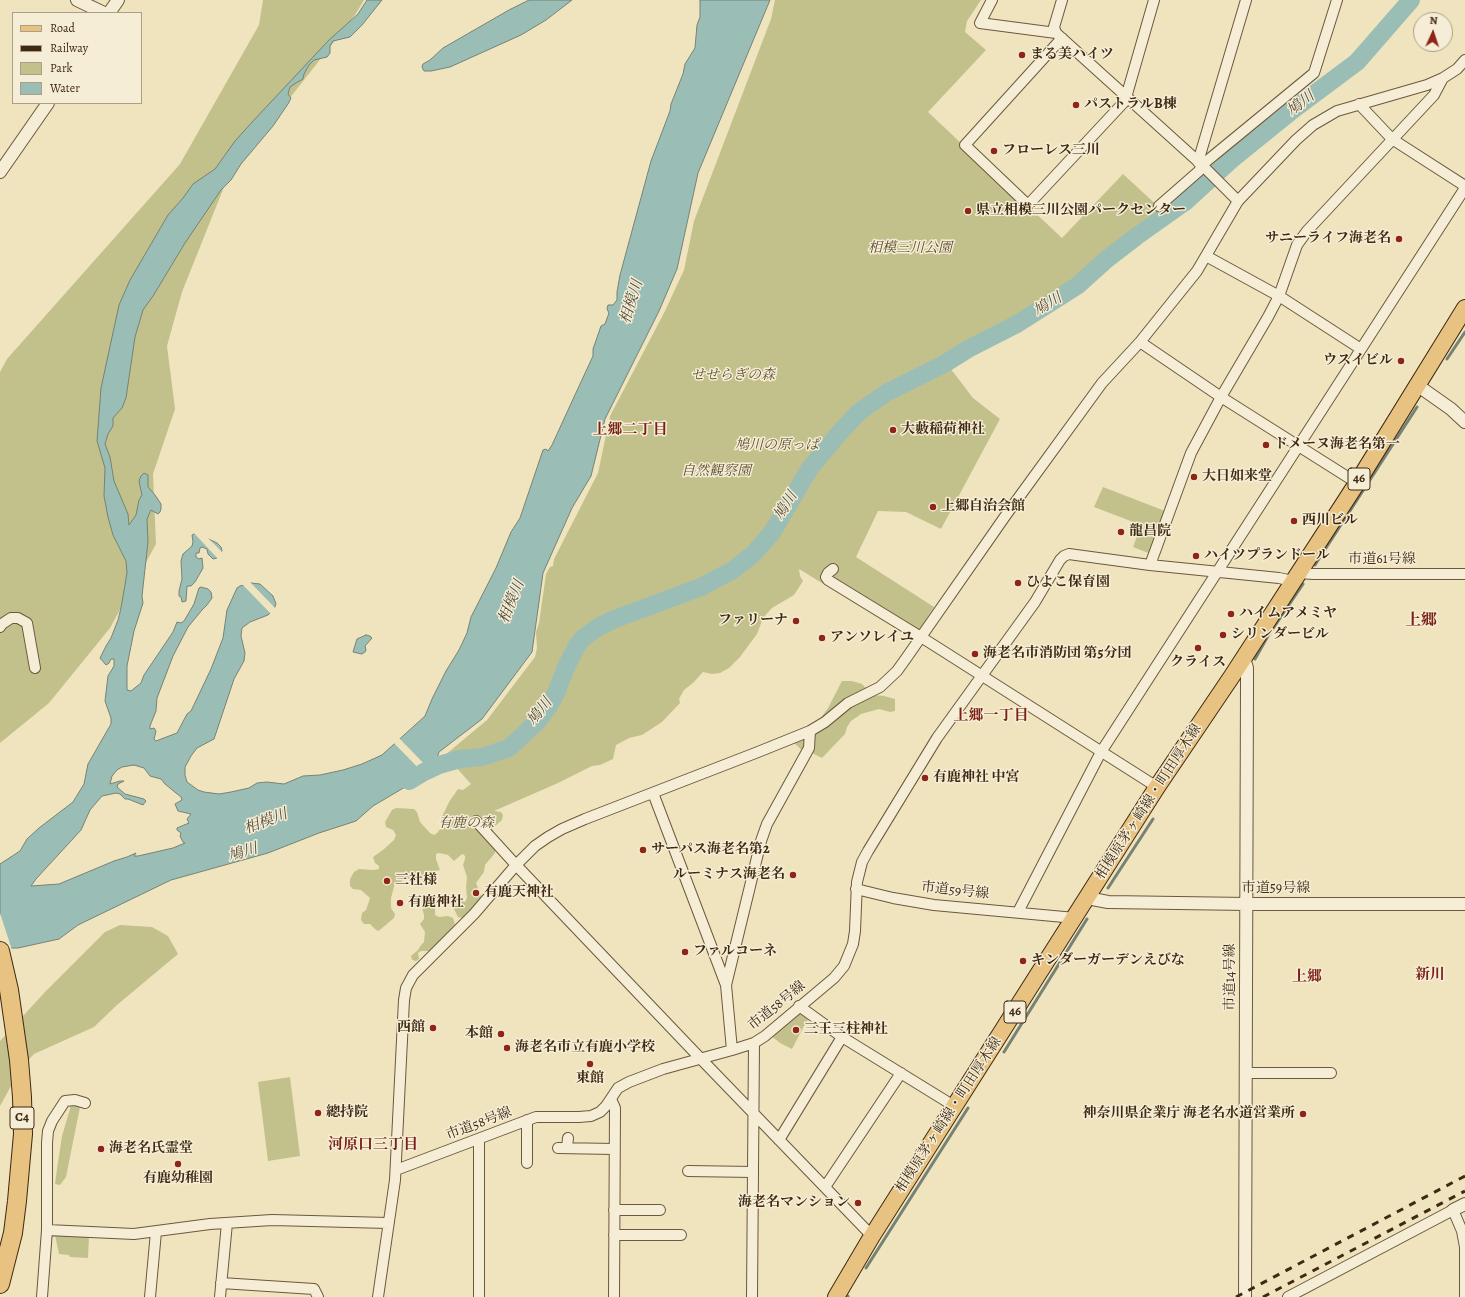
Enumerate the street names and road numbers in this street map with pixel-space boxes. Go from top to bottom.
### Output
road number: 46 [1348,468,1370,490]
street label: 市道61号線 [1348,552,1416,568]
street label: 相模原茅ヶ崎線・町田厚木線 [1092,721,1206,883]
street label: 市道59号線 [920,879,990,903]
street label: 市道59号線 [1242,881,1310,897]
street label: 市道14号線 [1223,943,1239,1011]
street label: 市道58号線 [745,978,809,1034]
road number: 46 [1004,1001,1026,1023]
street label: 相模原茅ヶ崎線・町田厚木線 [892,1034,1006,1196]
street label: 市道58号線 [444,1104,514,1144]
road number: C4 [10,1107,34,1129]

